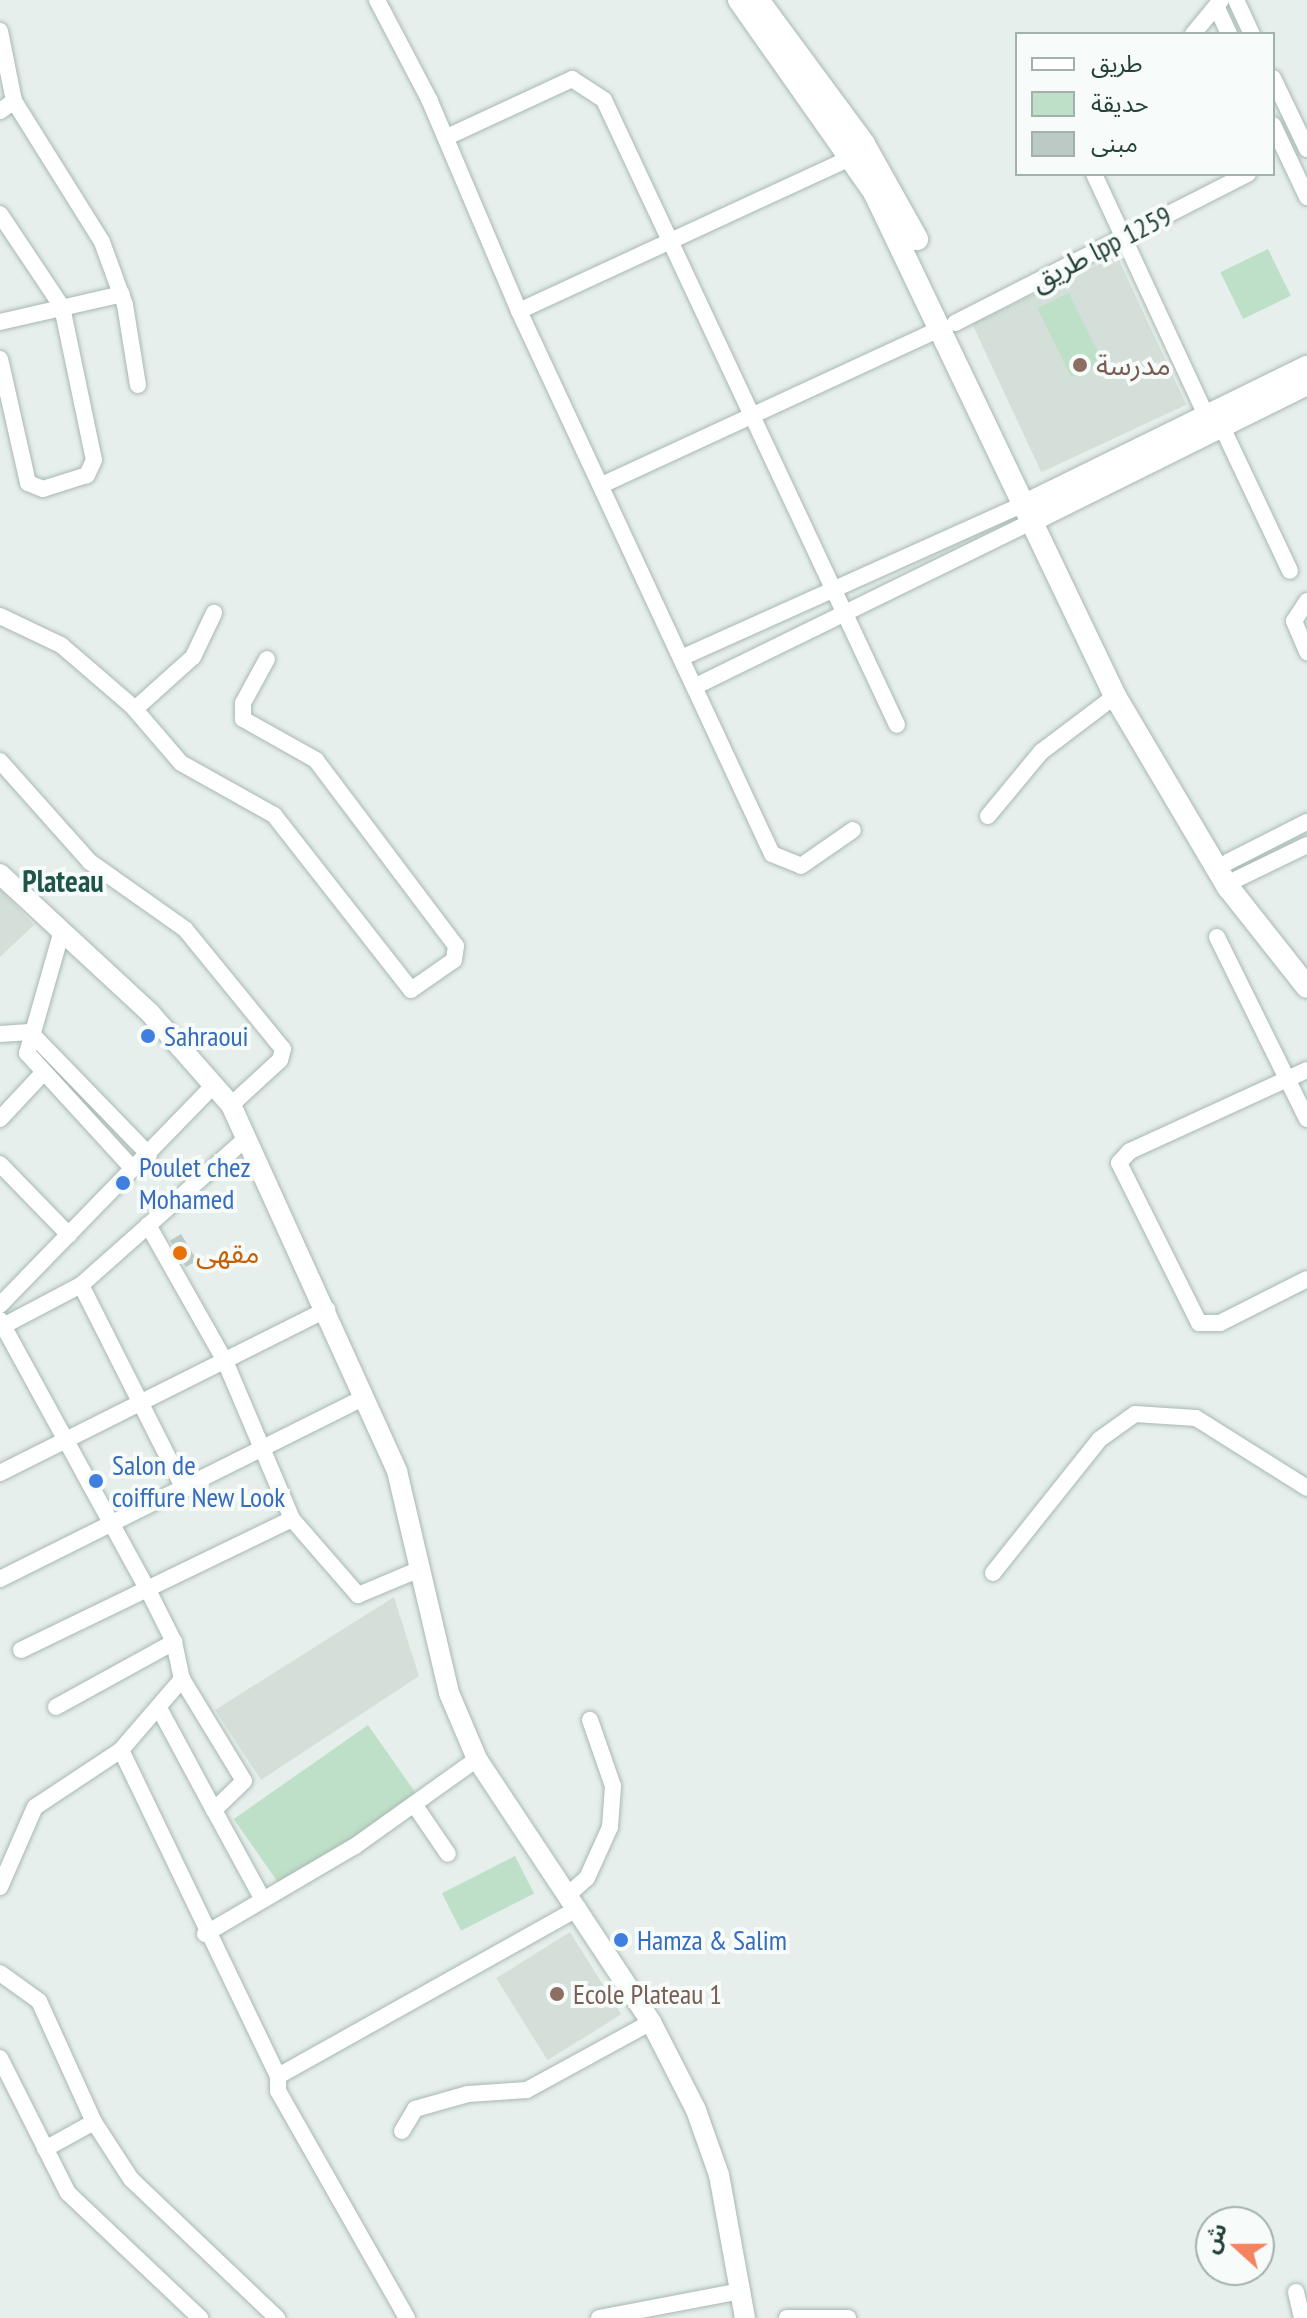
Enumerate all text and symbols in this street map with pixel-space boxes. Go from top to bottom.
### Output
legend [1015,32,1275,176]
text: طريق [1091,48,1143,79]
text: حديقة [1091,88,1149,119]
text: مبنى [1091,128,1138,159]
street label: طريق lpp 1259 [1025,198,1177,298]
place label: مدرسة [1096,348,1171,382]
marker: مدرسة [1071,356,1089,374]
district label: Plateau [22,863,104,899]
place label: Sahraoui [164,1019,249,1053]
marker: Sahraoui [139,1027,157,1045]
place label: Poulet chez Mohamed [139,1150,250,1216]
marker: Poulet chez Mohamed [114,1174,132,1192]
place label: مقهى [196,1236,259,1270]
marker: مقهى [171,1244,189,1262]
place label: Salon de coiffure New Look [112,1448,286,1514]
marker: Salon de coiffure New Look [87,1472,105,1490]
place label: Hamza & Salim [637,1923,787,1957]
marker: Hamza & Salim [612,1931,630,1949]
place label: Ecole Plateau 1 [573,1977,722,2011]
marker: Ecole Plateau 1 [548,1985,566,2003]
north arrow [1195,2206,1275,2286]
text: ش [1196,2219,1233,2257]

